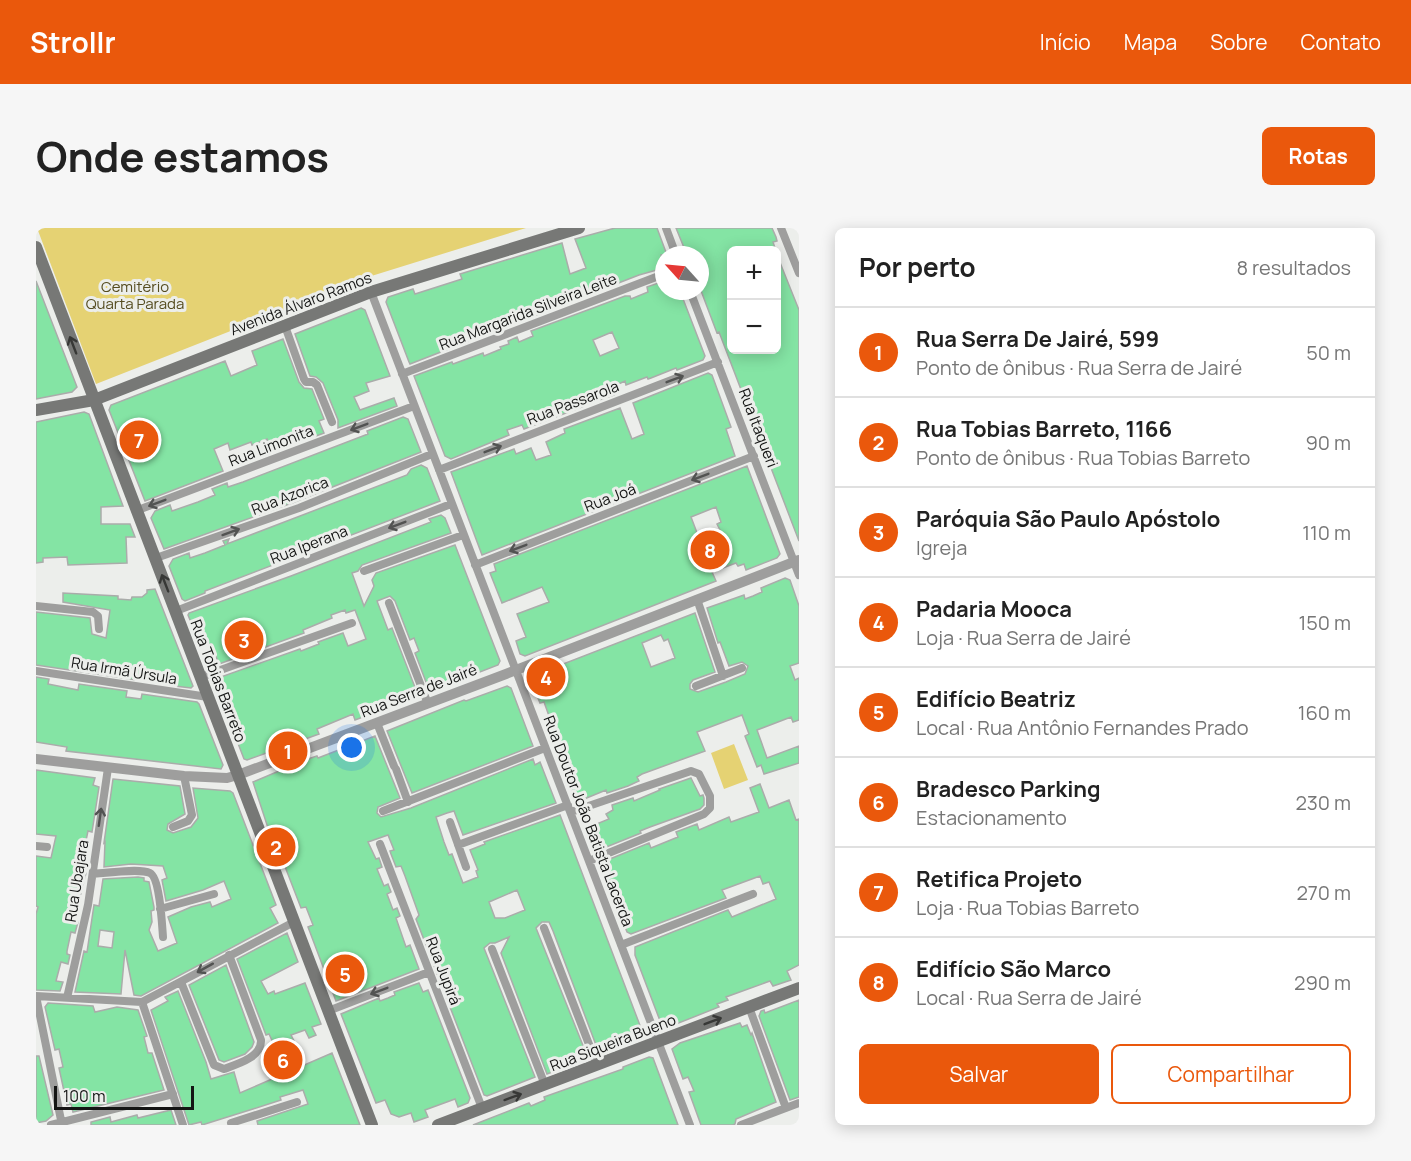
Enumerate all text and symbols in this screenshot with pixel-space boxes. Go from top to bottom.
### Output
text: Strollr [30,23,116,61]
text: Início [1040,28,1091,56]
text: Mapa [1124,28,1177,56]
text: Sobre [1210,28,1268,56]
text: Contato [1301,28,1381,56]
text: Onde estamos [36,127,329,185]
button: Rotas [1262,127,1375,185]
north arrow [655,246,709,300]
map controls [727,246,781,354]
button: + [727,246,781,300]
text: Por perto [859,249,976,285]
text: 8 resultados [1236,254,1351,281]
street label: Avenida Álvaro Ramos [227,267,375,340]
street label: Rua Margarida Silveira Leite [436,268,620,355]
park label: Cemitério Quarta Parada [86,276,184,314]
button: − [727,300,781,354]
text: Rua Serra De Jairé, 599 [916,324,1159,354]
one-way arrow [67,336,78,355]
text: 1 [874,339,883,366]
text: 50 m [1306,339,1351,366]
text: Ponto de ônibus · Rua Serra de Jairé [916,354,1242,381]
one-way arrow [665,373,684,384]
street label: Rua Passarola [524,375,622,430]
street label: Rua Itaqueri [734,385,783,470]
text: Rua Tobias Barreto, 1166 [916,414,1172,444]
pin: 7 [120,418,158,462]
street label: Rua Limonita [225,420,316,471]
one-way arrow [350,422,369,433]
text: 2 [873,429,884,456]
text: 90 m [1305,429,1351,456]
one-way arrow [483,443,502,454]
text: Ponto de ônibus · Rua Tobias Barreto [916,444,1250,471]
street label: Rua Azorica [248,471,331,520]
one-way arrow [691,472,710,483]
street label: Rua Joá [581,478,639,517]
one-way arrow [148,498,167,509]
text: Paróquia São Paulo Apóstolo [916,504,1220,534]
text: 3 [873,519,884,546]
text: 110 m [1302,519,1351,546]
street label: Rua Iperana [267,520,351,569]
one-way arrow [388,520,406,531]
one-way arrow [221,525,240,536]
pin: 8 [690,528,730,572]
text: Igreja [916,534,967,561]
one-way arrow [509,543,528,554]
one-way arrow [159,574,170,593]
text: Padaria Mooca [916,594,1072,624]
text: 4 [872,609,885,636]
text: 150 m [1298,609,1351,636]
street label: Rua Tobias Barreto [185,617,252,745]
pin: 3 [224,618,264,662]
text: Loja · Rua Serra de Jairé [916,624,1131,651]
street label: Rua Irmã Úrsula [70,652,179,689]
pin: 4 [526,654,566,700]
street label: Rua Serra de Jairé [358,659,480,722]
text: Edifício Beatriz [916,684,1076,714]
text: 5 [873,699,884,726]
text: 160 m [1298,699,1351,726]
street label: Rua Doutor João Batista Lacerda [539,712,638,929]
text: Local · Rua Antônio Fernandes Prado [916,714,1249,741]
pin: 1 [268,728,308,774]
your location [337,733,366,762]
text: Bradesco Parking [916,774,1101,804]
text: 6 [872,789,885,816]
text: 230 m [1295,789,1351,816]
text: Estacionamento [916,804,1067,831]
one-way arrow [95,807,106,827]
pin: 2 [256,824,296,870]
street label: Rua Ubajara [60,838,93,924]
text: Retifica Projeto [916,864,1082,894]
text: 7 [873,879,884,906]
text: 270 m [1296,879,1351,906]
text: Loja · Rua Tobias Barreto [916,894,1139,921]
street label: Rua Jupirá [421,934,466,1008]
pin: 5 [326,952,364,996]
text: Edifício São Marco [916,954,1111,984]
one-way arrow [197,962,214,974]
text: 8 [872,969,885,996]
text: 290 m [1294,969,1351,996]
text: Local · Rua Serra de Jairé [916,984,1142,1011]
one-way arrow [370,986,389,997]
street label: Rua Siqueira Bueno [547,1009,679,1076]
one-way arrow [703,1015,721,1026]
pin: 6 [264,1038,302,1082]
button: Salvar [859,1044,1099,1104]
button: Compartilhar [1111,1044,1351,1104]
scale bar [54,1083,194,1110]
text: 100 m [63,1085,106,1107]
one-way arrow [503,1091,522,1102]

